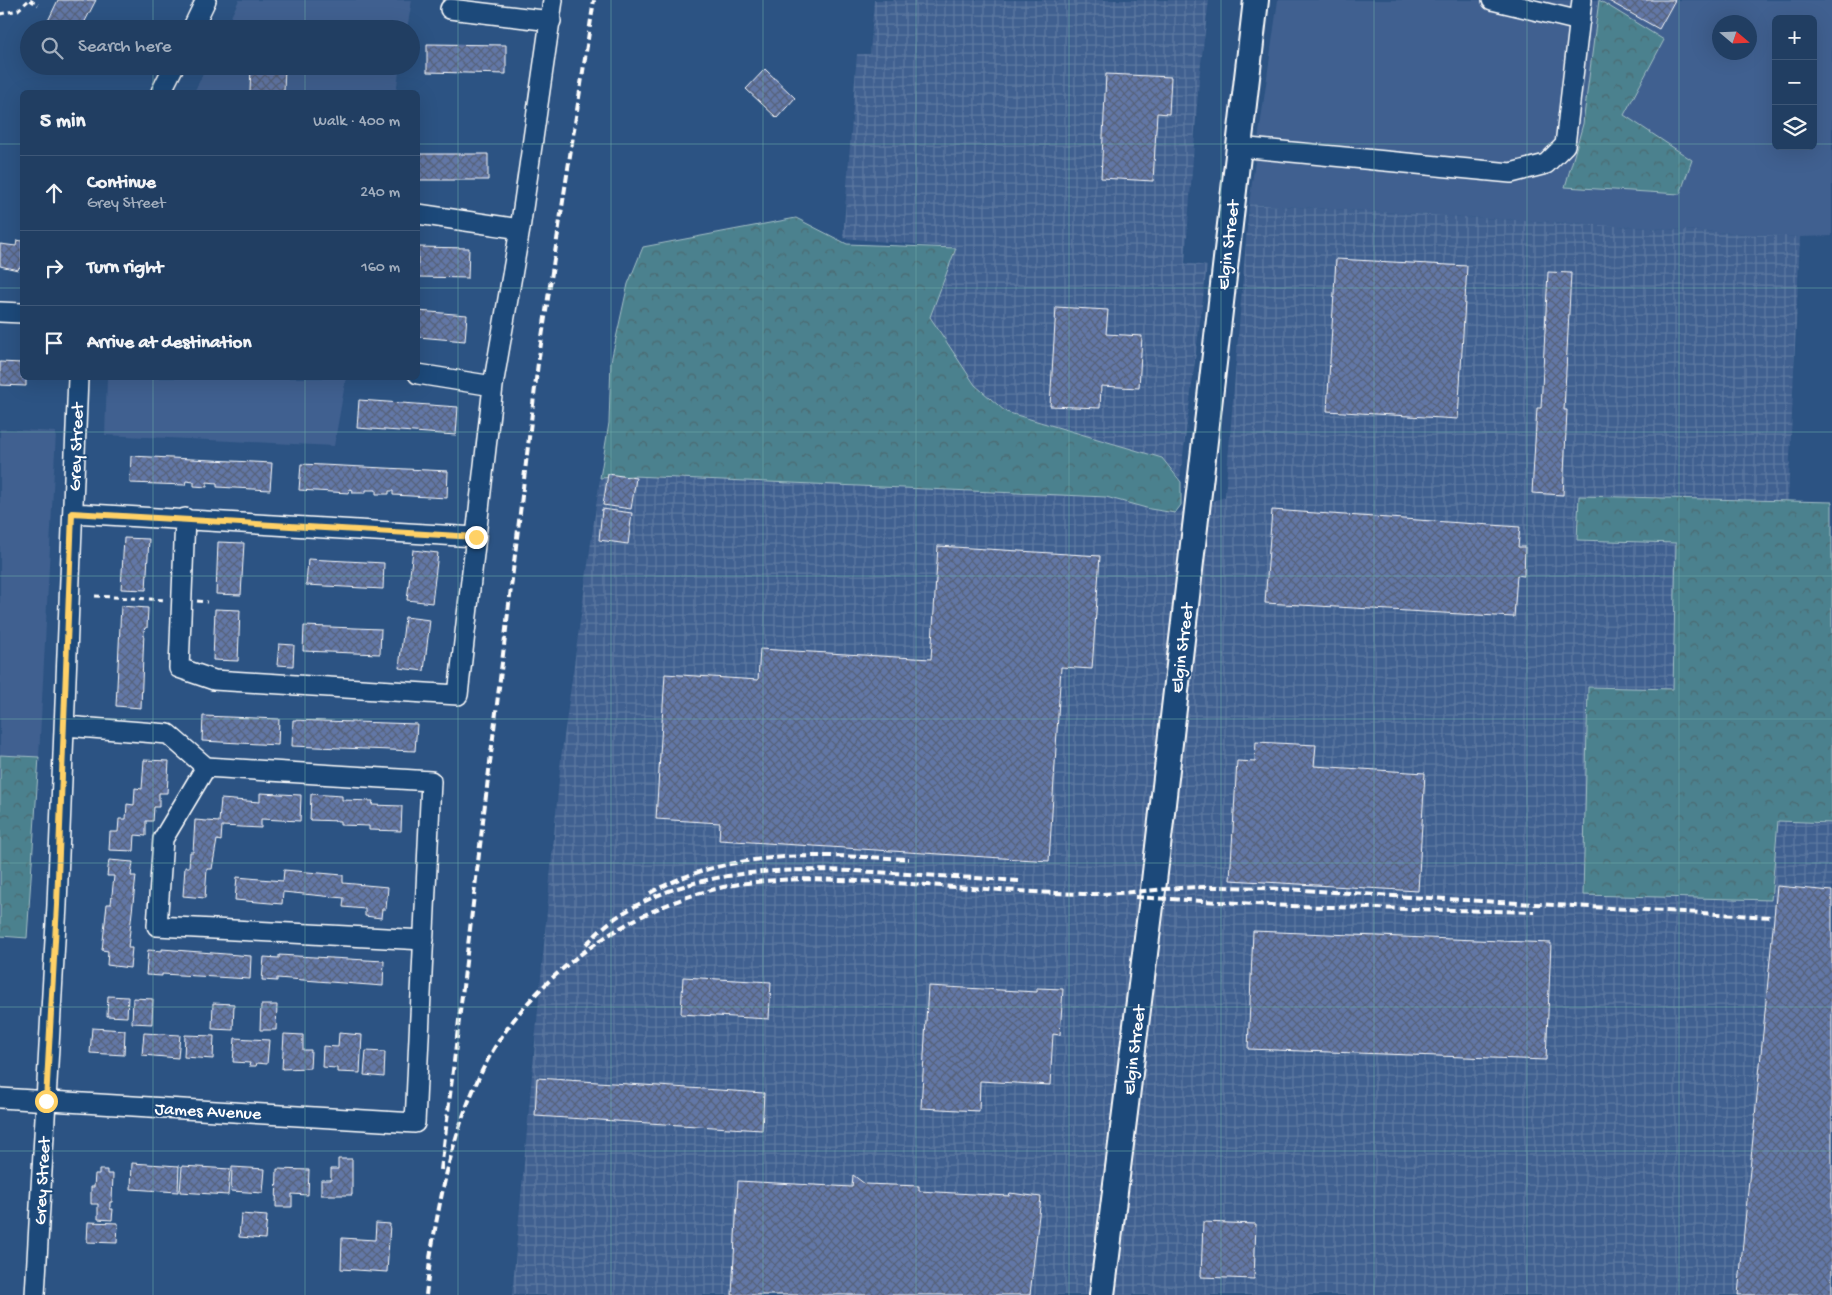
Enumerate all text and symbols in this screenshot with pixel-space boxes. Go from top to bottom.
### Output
north arrow [1712,15,1757,60]
map controls [1772,15,1817,150]
button: + [1772,15,1817,60]
search box [20,20,420,75]
icon: search [38,34,66,62]
text: Search here [78,36,172,59]
button: − [1772,60,1817,105]
button: layers [1772,105,1817,150]
text: 5 min [40,110,85,135]
text: Walk · 400 m [313,113,400,132]
text: Continue [87,172,156,195]
icon: ahead [40,179,68,207]
text: 240 m [360,184,400,203]
text: Grey Street [87,195,165,214]
street label: Elgin Street [1214,198,1246,291]
icon: right [40,254,68,282]
text: Turn right [87,257,163,280]
text: 160 m [361,259,400,278]
icon: arrive [40,329,68,357]
text: Arrive at destination [87,332,251,355]
street label: Grey Street [65,401,90,491]
route end [465,526,488,549]
street label: Elgin Street [1168,601,1200,694]
street label: Elgin Street [1120,1003,1152,1096]
route start [35,1090,58,1113]
street label: James Avenue [154,1099,262,1126]
street label: Grey Street [31,1135,56,1226]

